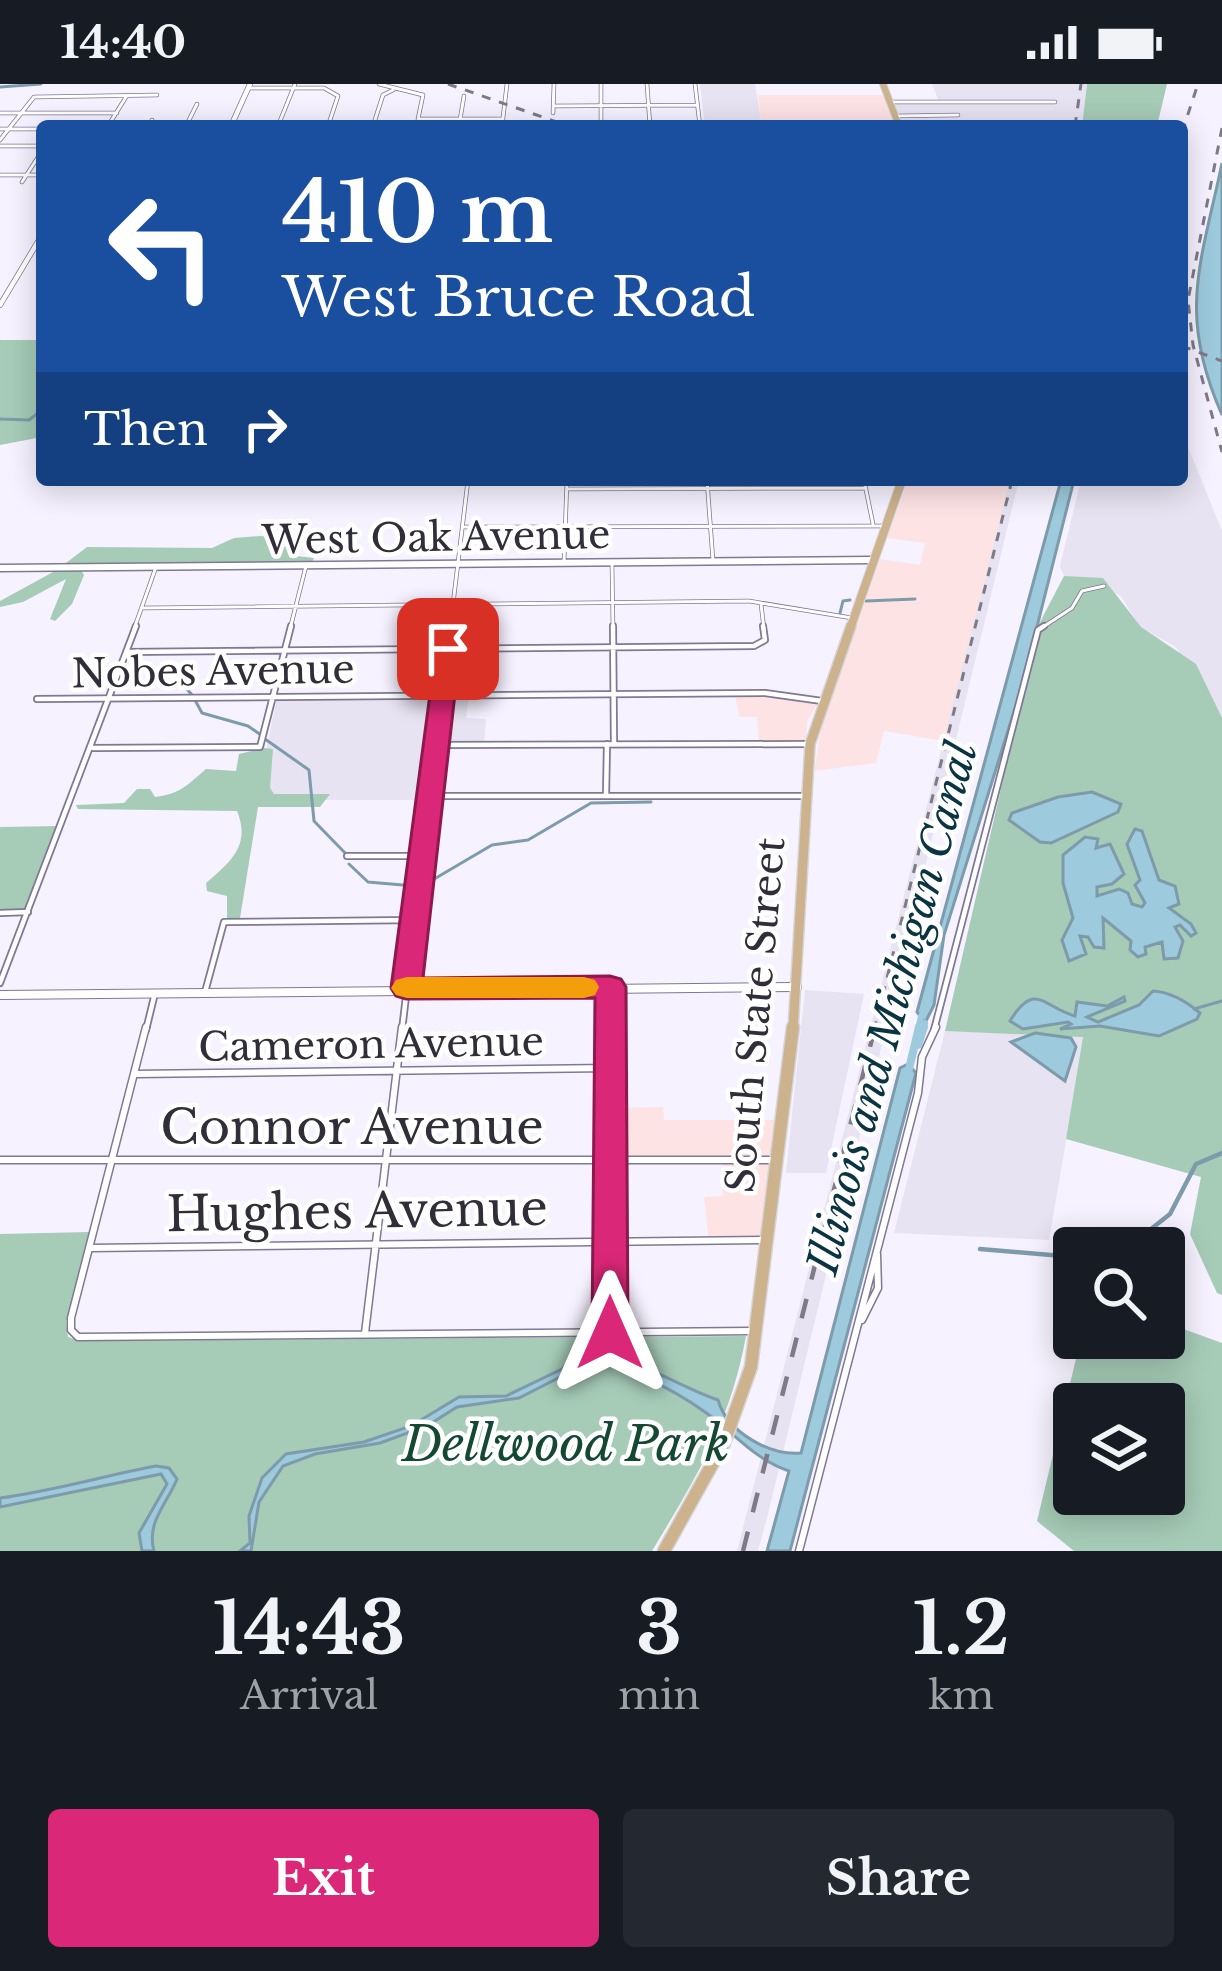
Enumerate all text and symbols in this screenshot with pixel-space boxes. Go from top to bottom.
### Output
text: 14:40 [60,14,186,70]
text: 410 m [282,161,553,265]
icon: left [84,168,240,324]
text: West Bruce Road [282,264,755,331]
icon: right [232,396,298,462]
text: Then [84,401,208,457]
street label: West Oak Avenue [260,510,611,565]
pin [397,598,499,700]
icon: arrive [415,616,481,682]
street label: Nobes Avenue [71,645,355,698]
water label: Illinois and Michigan Canal [795,736,988,1281]
street label: South State Street [716,835,795,1195]
street label: Cameron Avenue [198,1017,544,1072]
street label: Connor Avenue [160,1097,544,1157]
street label: Hughes Avenue [166,1178,548,1244]
map controls [1053,1227,1185,1515]
button: search [1053,1227,1185,1359]
position arrow [547,1270,673,1396]
button: layers [1053,1383,1185,1515]
park label: Dellwood Park [400,1414,730,1474]
text: 14:43 [212,1584,406,1673]
text: 3 [636,1584,682,1673]
text: 1.2 [913,1584,1010,1673]
text: Arrival [240,1671,378,1720]
text: min [618,1671,700,1720]
text: km [928,1671,994,1720]
button: Exit [48,1809,599,1947]
button: Share [623,1809,1174,1947]

